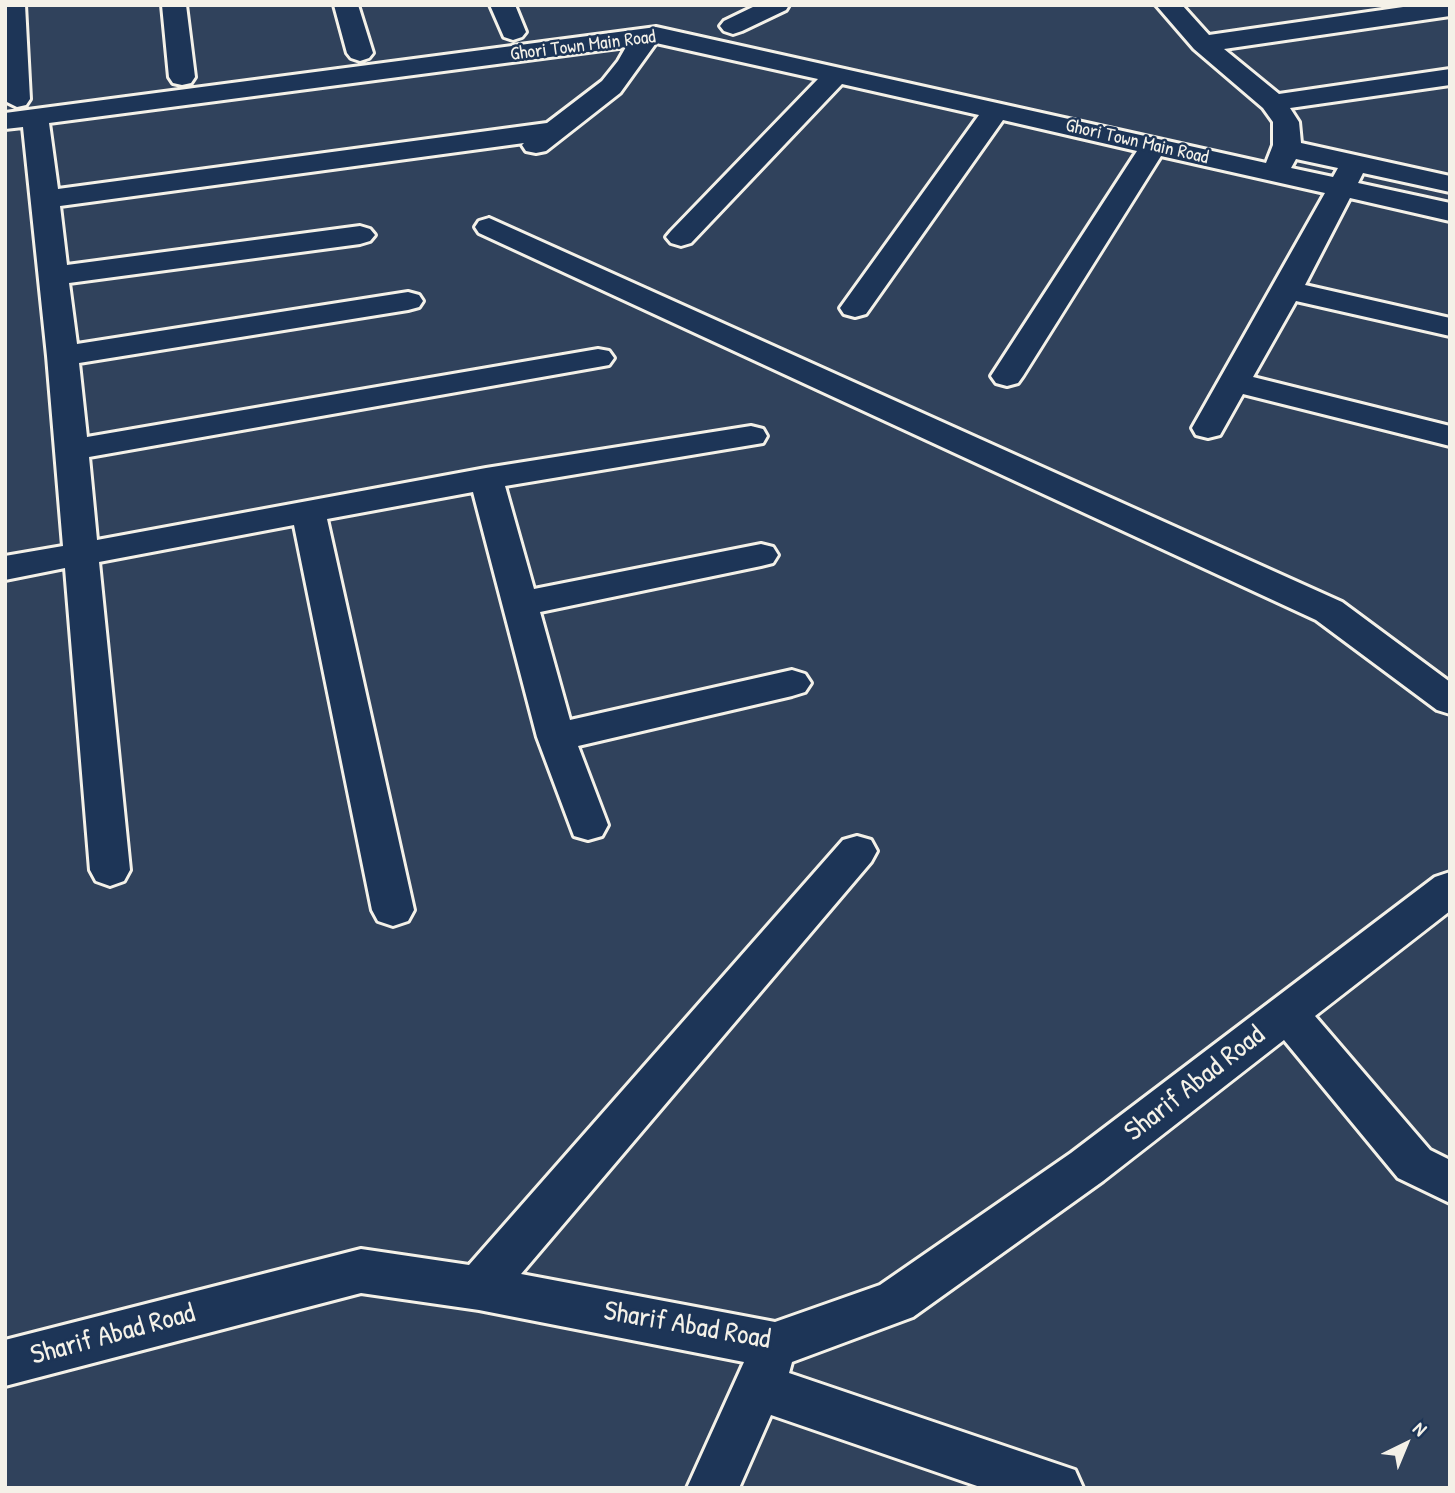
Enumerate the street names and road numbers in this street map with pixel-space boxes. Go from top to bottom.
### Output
street label: Ghori Town Main Road [509,26,657,66]
street label: Ghori Town Main Road [1063,114,1211,170]
street label: Sharif Abad Road [1118,1019,1272,1149]
street label: Sharif Abad Road [601,1295,773,1357]
street label: Sharif Abad Road [27,1297,199,1373]

